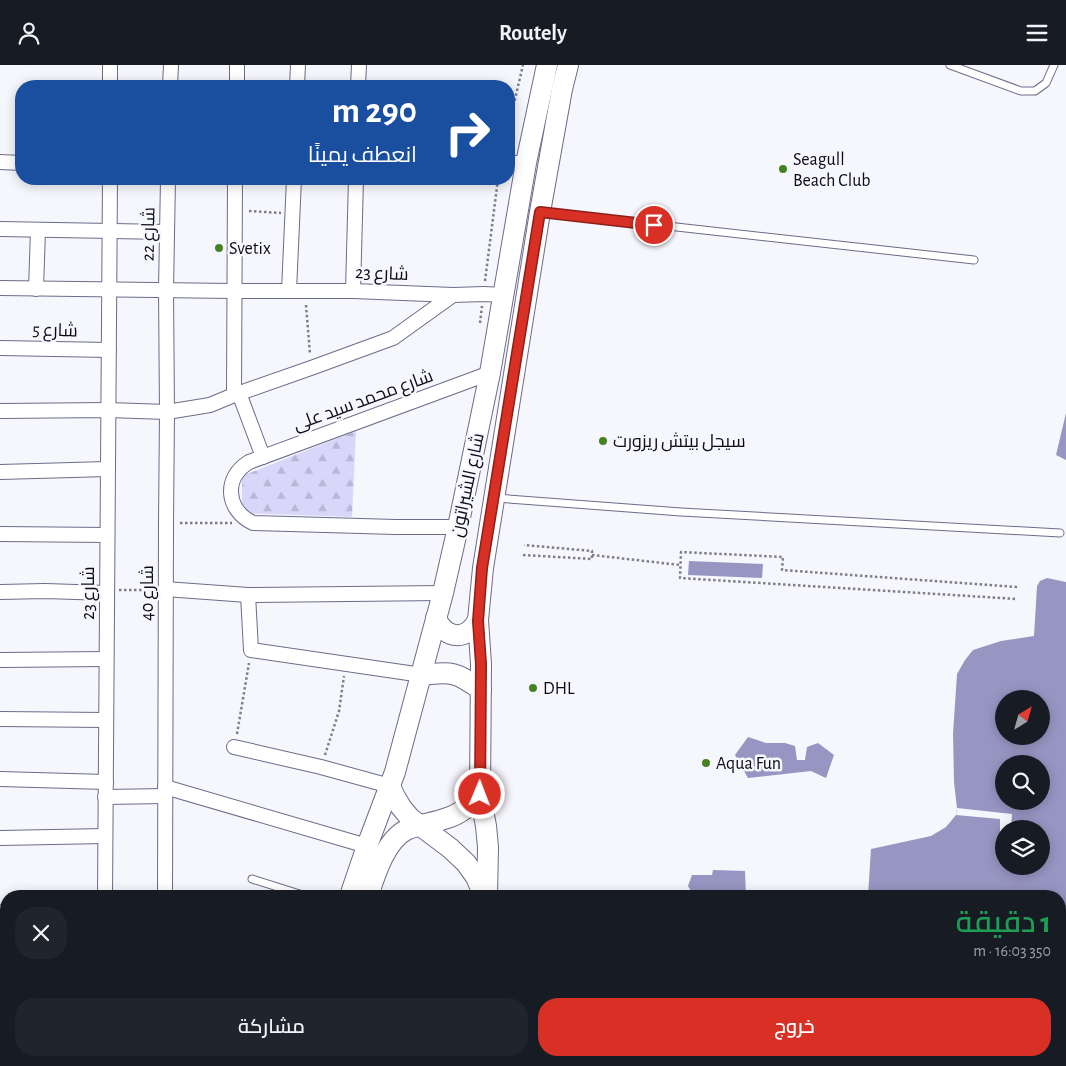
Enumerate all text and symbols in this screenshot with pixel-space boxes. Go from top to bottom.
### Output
icon: person [15,19,43,47]
icon: menu [1023,19,1051,47]
text: Routely [499,22,567,44]
text: 290 m [332,94,417,129]
icon: right [435,100,500,165]
text: انعطف يمينًا [308,144,417,166]
place label: Seagull Beach Club [793,151,871,190]
marker: Seagull Beach Club [777,163,789,175]
pin [633,204,675,246]
street label: شارع 22 [139,207,160,261]
icon: arrive [640,211,668,239]
place label: Svetix [229,240,271,258]
marker: Svetix [213,242,225,254]
street label: شارع 23 [355,263,409,286]
street label: شارع 5 [32,321,78,342]
street label: شارع محمد سيد على [291,366,436,436]
street label: شارع الشيراتون [447,431,490,539]
place label: سيجل بيتش ريزورت [613,432,746,452]
marker: سيجل بيتش ريزورت [597,435,609,447]
street label: شارع 40 [138,565,159,621]
street label: شارع 23 [79,566,100,620]
place label: DHL [543,680,575,698]
marker: DHL [527,682,539,694]
north arrow [995,690,1050,745]
map controls [995,690,1050,875]
place label: Aqua Fun [716,755,781,773]
button: search [995,755,1050,810]
marker: Aqua Fun [700,757,712,769]
position arrow [453,767,505,819]
button: layers [995,820,1050,875]
button: close [15,907,67,959]
text: 1 دقيقة [956,908,1051,938]
text: 350 m · 16:03 [973,943,1051,959]
button: مشاركة [15,998,528,1056]
button: خروج [538,998,1051,1056]

